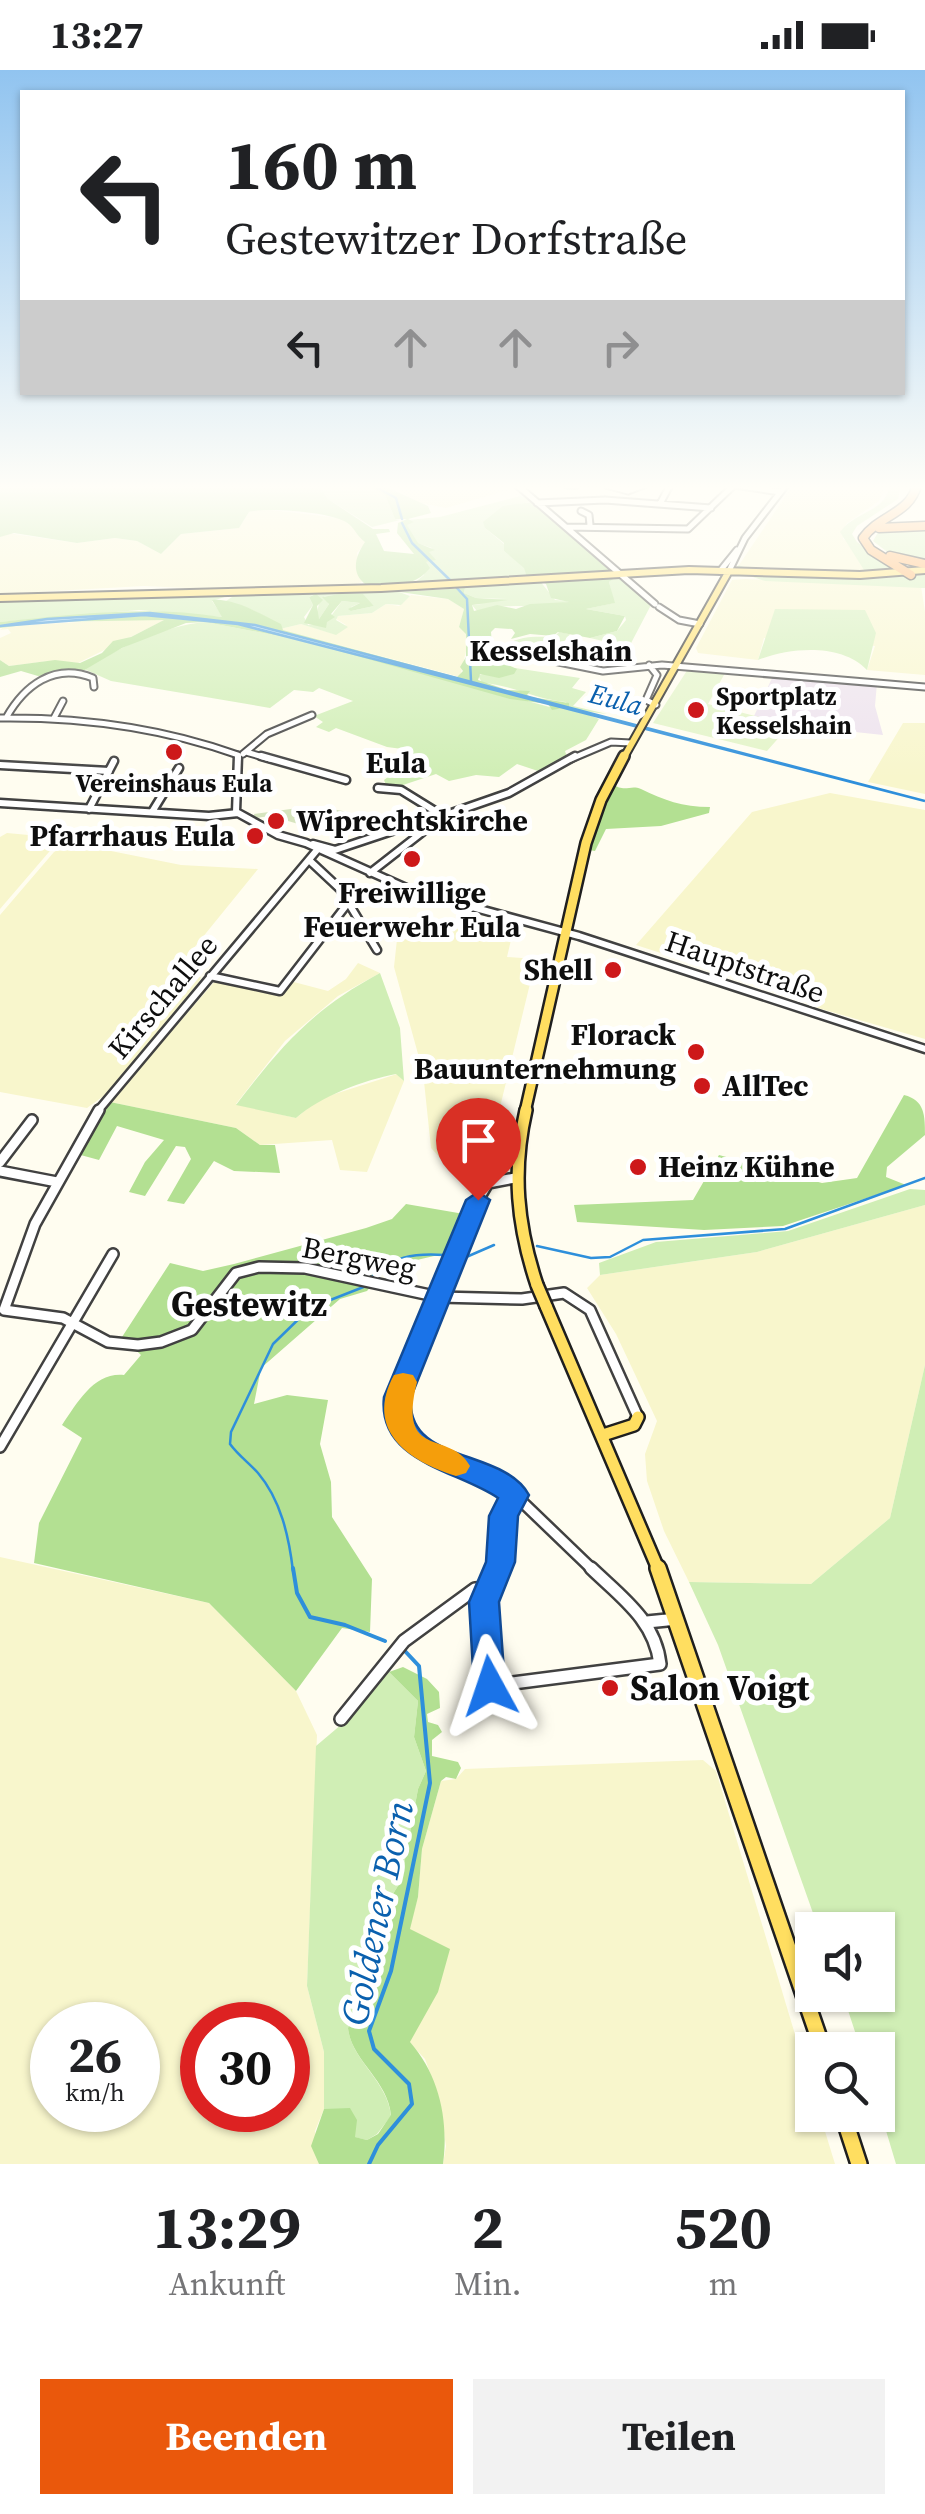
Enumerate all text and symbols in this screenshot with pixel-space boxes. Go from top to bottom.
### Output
text: 13:27 [50,9,144,61]
text: 160 m [225,116,417,212]
icon: left [60,130,190,260]
text: Gestewitzer Dorfstraße [225,207,688,269]
icon: left [278,320,333,375]
icon: ahead [383,320,438,375]
icon: ahead [488,320,543,375]
icon: right [593,320,648,375]
district label: Kesselshain [469,630,633,671]
water label: Eula [584,673,647,724]
place label: Sportplatz Kesselshain [716,679,852,742]
marker: Sportplatz Kesselshain [685,699,707,721]
marker: Vereinshaus Eula [163,741,185,763]
district label: Eula [366,742,428,783]
place label: Vereinshaus Eula [76,766,273,800]
place label: Wiprechtskirche [296,800,528,841]
marker: Wiprechtskirche [265,810,287,832]
place label: Pfarrhaus Eula [30,815,236,856]
marker: Pfarrhaus Eula [244,825,266,847]
marker: Freiwillige Feuerwehr Eula [401,848,423,870]
place label: Freiwillige Feuerwehr Eula [303,872,522,947]
street label: Hauptstraße [660,920,830,1013]
street label: Kirschallee [99,926,227,1067]
place label: Shell [524,949,593,990]
marker: Shell [602,959,624,981]
place label: Florack Bauunternehmung [414,1014,676,1089]
marker: Florack Bauunternehmung [685,1041,707,1063]
place label: AllTec [722,1065,809,1106]
marker: AllTec [691,1075,713,1097]
pin [436,1098,521,1201]
icon: arrive [451,1113,506,1168]
place label: Heinz Kühne [658,1146,835,1187]
marker: Heinz Kühne [627,1156,649,1178]
street label: Bergweg [299,1226,420,1289]
district label: Gestewitz [171,1280,327,1328]
position arrow [438,1634,542,1738]
place label: Salon Voigt [630,1664,810,1712]
marker: Salon Voigt [599,1677,621,1699]
water label: Goldener Born [328,1796,426,2030]
map controls [795,1912,895,2132]
button: sound [795,1912,895,2012]
speed limit sign: 30 [180,2002,310,2132]
text: 26 [68,2020,122,2089]
button: search [795,2032,895,2132]
text: km/h [65,2075,125,2109]
text: 13:29 [153,2186,301,2268]
text: 2 [472,2186,504,2268]
text: 520 [674,2186,772,2268]
text: Ankunft [169,2262,285,2306]
text: Min. [454,2262,521,2306]
text: m [709,2262,738,2306]
button: Beenden [40,2379,453,2494]
button: Teilen [473,2379,885,2494]

